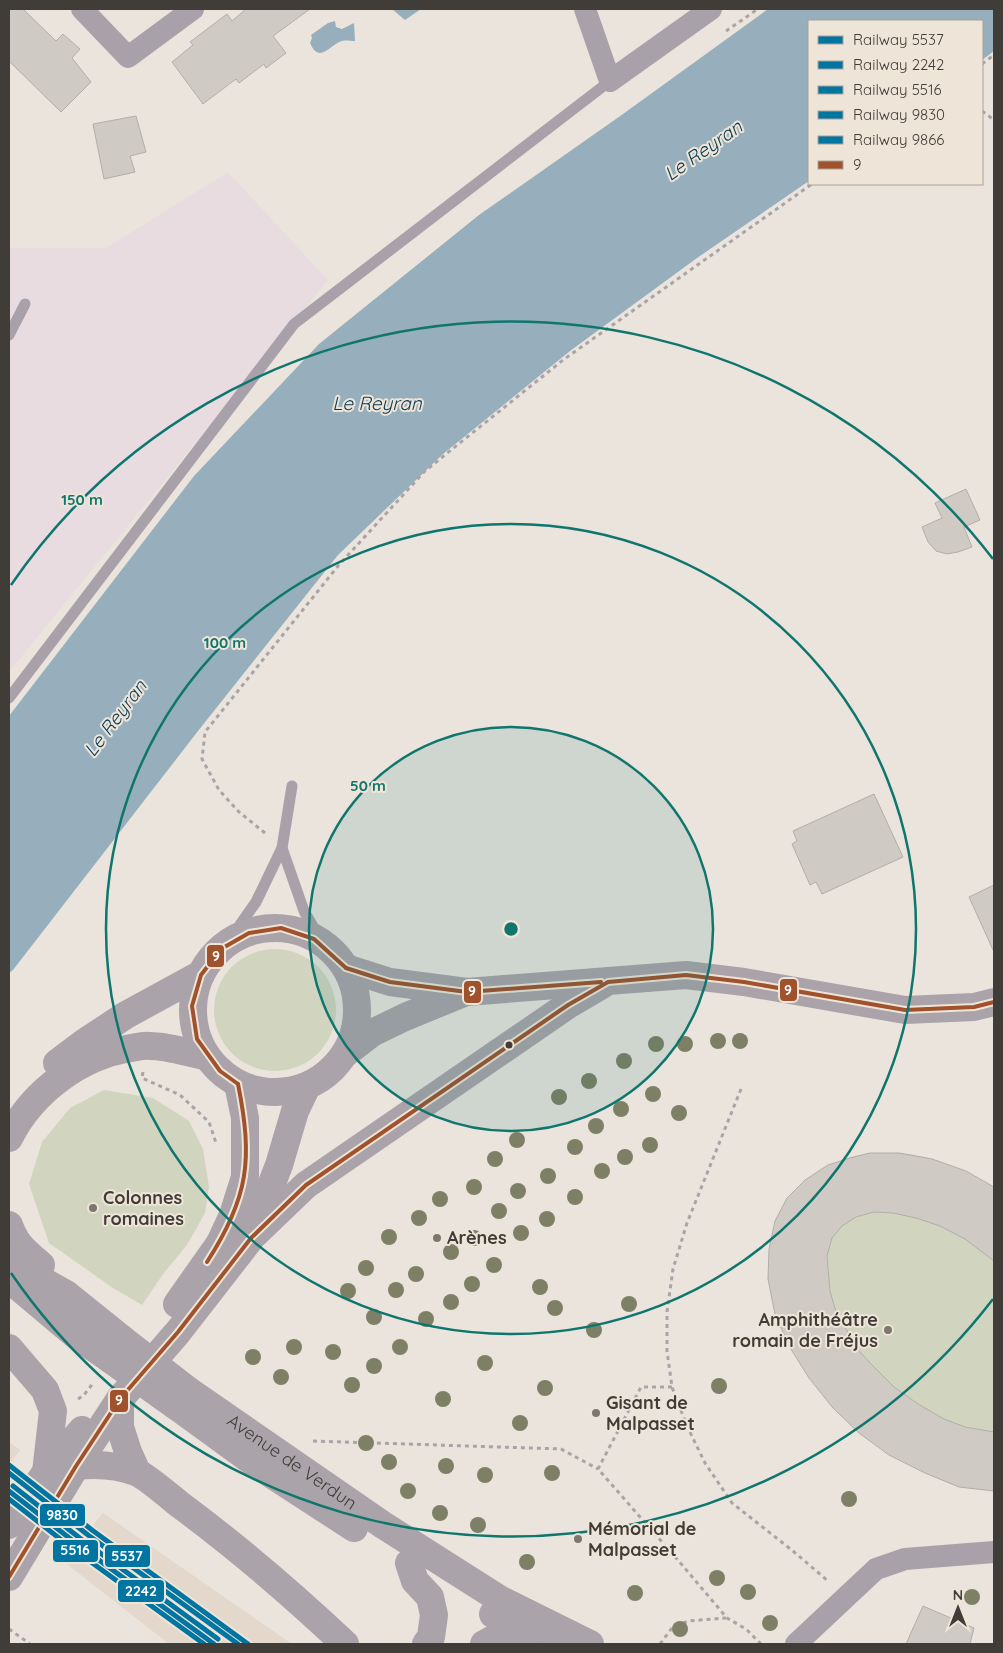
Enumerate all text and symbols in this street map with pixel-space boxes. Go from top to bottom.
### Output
legend [808,20,983,185]
text: Railway 5537 [853,30,944,49]
text: Railway 2242 [853,55,944,74]
text: Railway 5516 [853,80,942,99]
text: Railway 9830 [853,105,945,124]
water label: Le Reyran [659,114,747,186]
text: Railway 9866 [853,130,944,149]
text: 9 [853,155,861,174]
water label: Le Reyran [332,391,423,415]
text: 150 m [61,490,103,509]
text: 100 m [204,633,246,652]
water label: Le Reyran [78,674,152,761]
text: 50 m [350,776,386,795]
centre of rings [502,920,520,938]
line badge: 9 [206,944,225,968]
text: 9 [212,947,220,965]
line badge: 9 [779,978,798,1002]
line badge: 9 [463,980,482,1004]
text: 9 [784,981,792,999]
text: 9 [468,982,476,1000]
unlabelled marker [504,1040,514,1050]
place label: Colonnes romaines [103,1186,184,1230]
marker: Colonnes romaines [87,1202,99,1214]
place label: Arènes [447,1226,507,1249]
marker: Arènes [431,1232,443,1244]
place label: Amphithéâtre romain de Fréjus [732,1308,878,1352]
marker: Amphithéâtre romain de Fréjus [882,1324,894,1336]
line badge: 9 [109,1389,129,1413]
text: 9 [115,1391,123,1409]
place label: Gisant de Malpasset [606,1391,695,1435]
marker: Gisant de Malpasset [590,1407,602,1419]
street label: Avenue de Verdun [223,1409,361,1514]
line badge: 9830 [39,1503,86,1527]
text: 9830 [46,1506,78,1524]
place label: Mémorial de Malpasset [588,1517,696,1561]
marker: Mémorial de Malpasset [572,1533,584,1545]
line badge: 5516 [52,1539,99,1563]
text: 5516 [60,1541,90,1559]
line badge: 5537 [104,1544,151,1568]
text: 5537 [111,1547,143,1565]
line badge: 2242 [117,1579,165,1603]
text: 2242 [125,1582,157,1600]
north arrow [933,1583,983,1633]
text: N [953,1586,963,1604]

